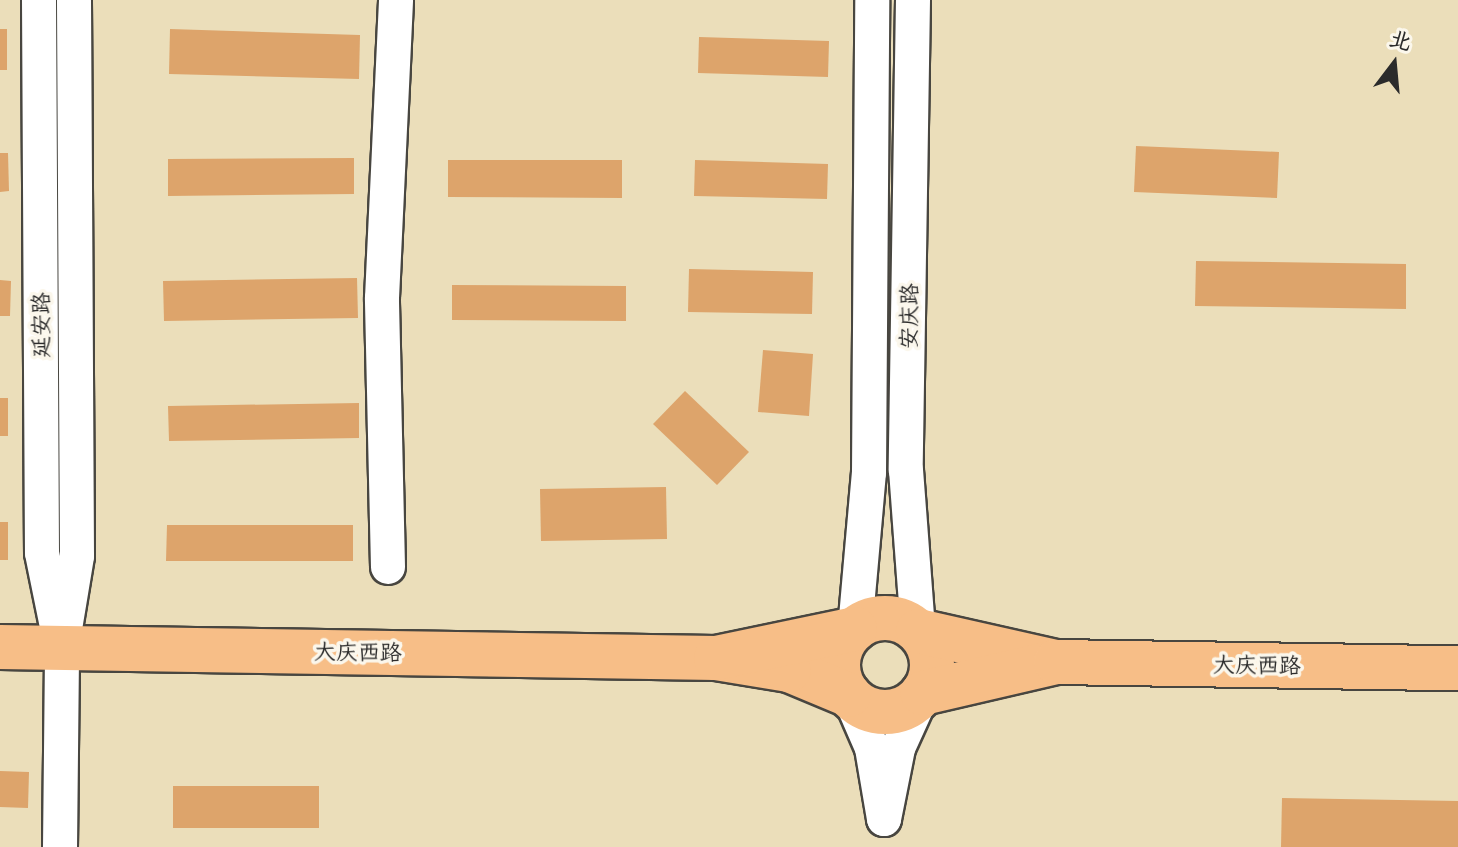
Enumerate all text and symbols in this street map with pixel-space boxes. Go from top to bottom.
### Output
text: 北 [1386,23,1415,57]
north arrow [1354,24,1434,104]
street label: 安庆路 [895,283,923,349]
street label: 延安路 [28,292,54,358]
street label: 大庆西路 [314,638,402,666]
street label: 大庆西路 [1213,651,1301,679]

